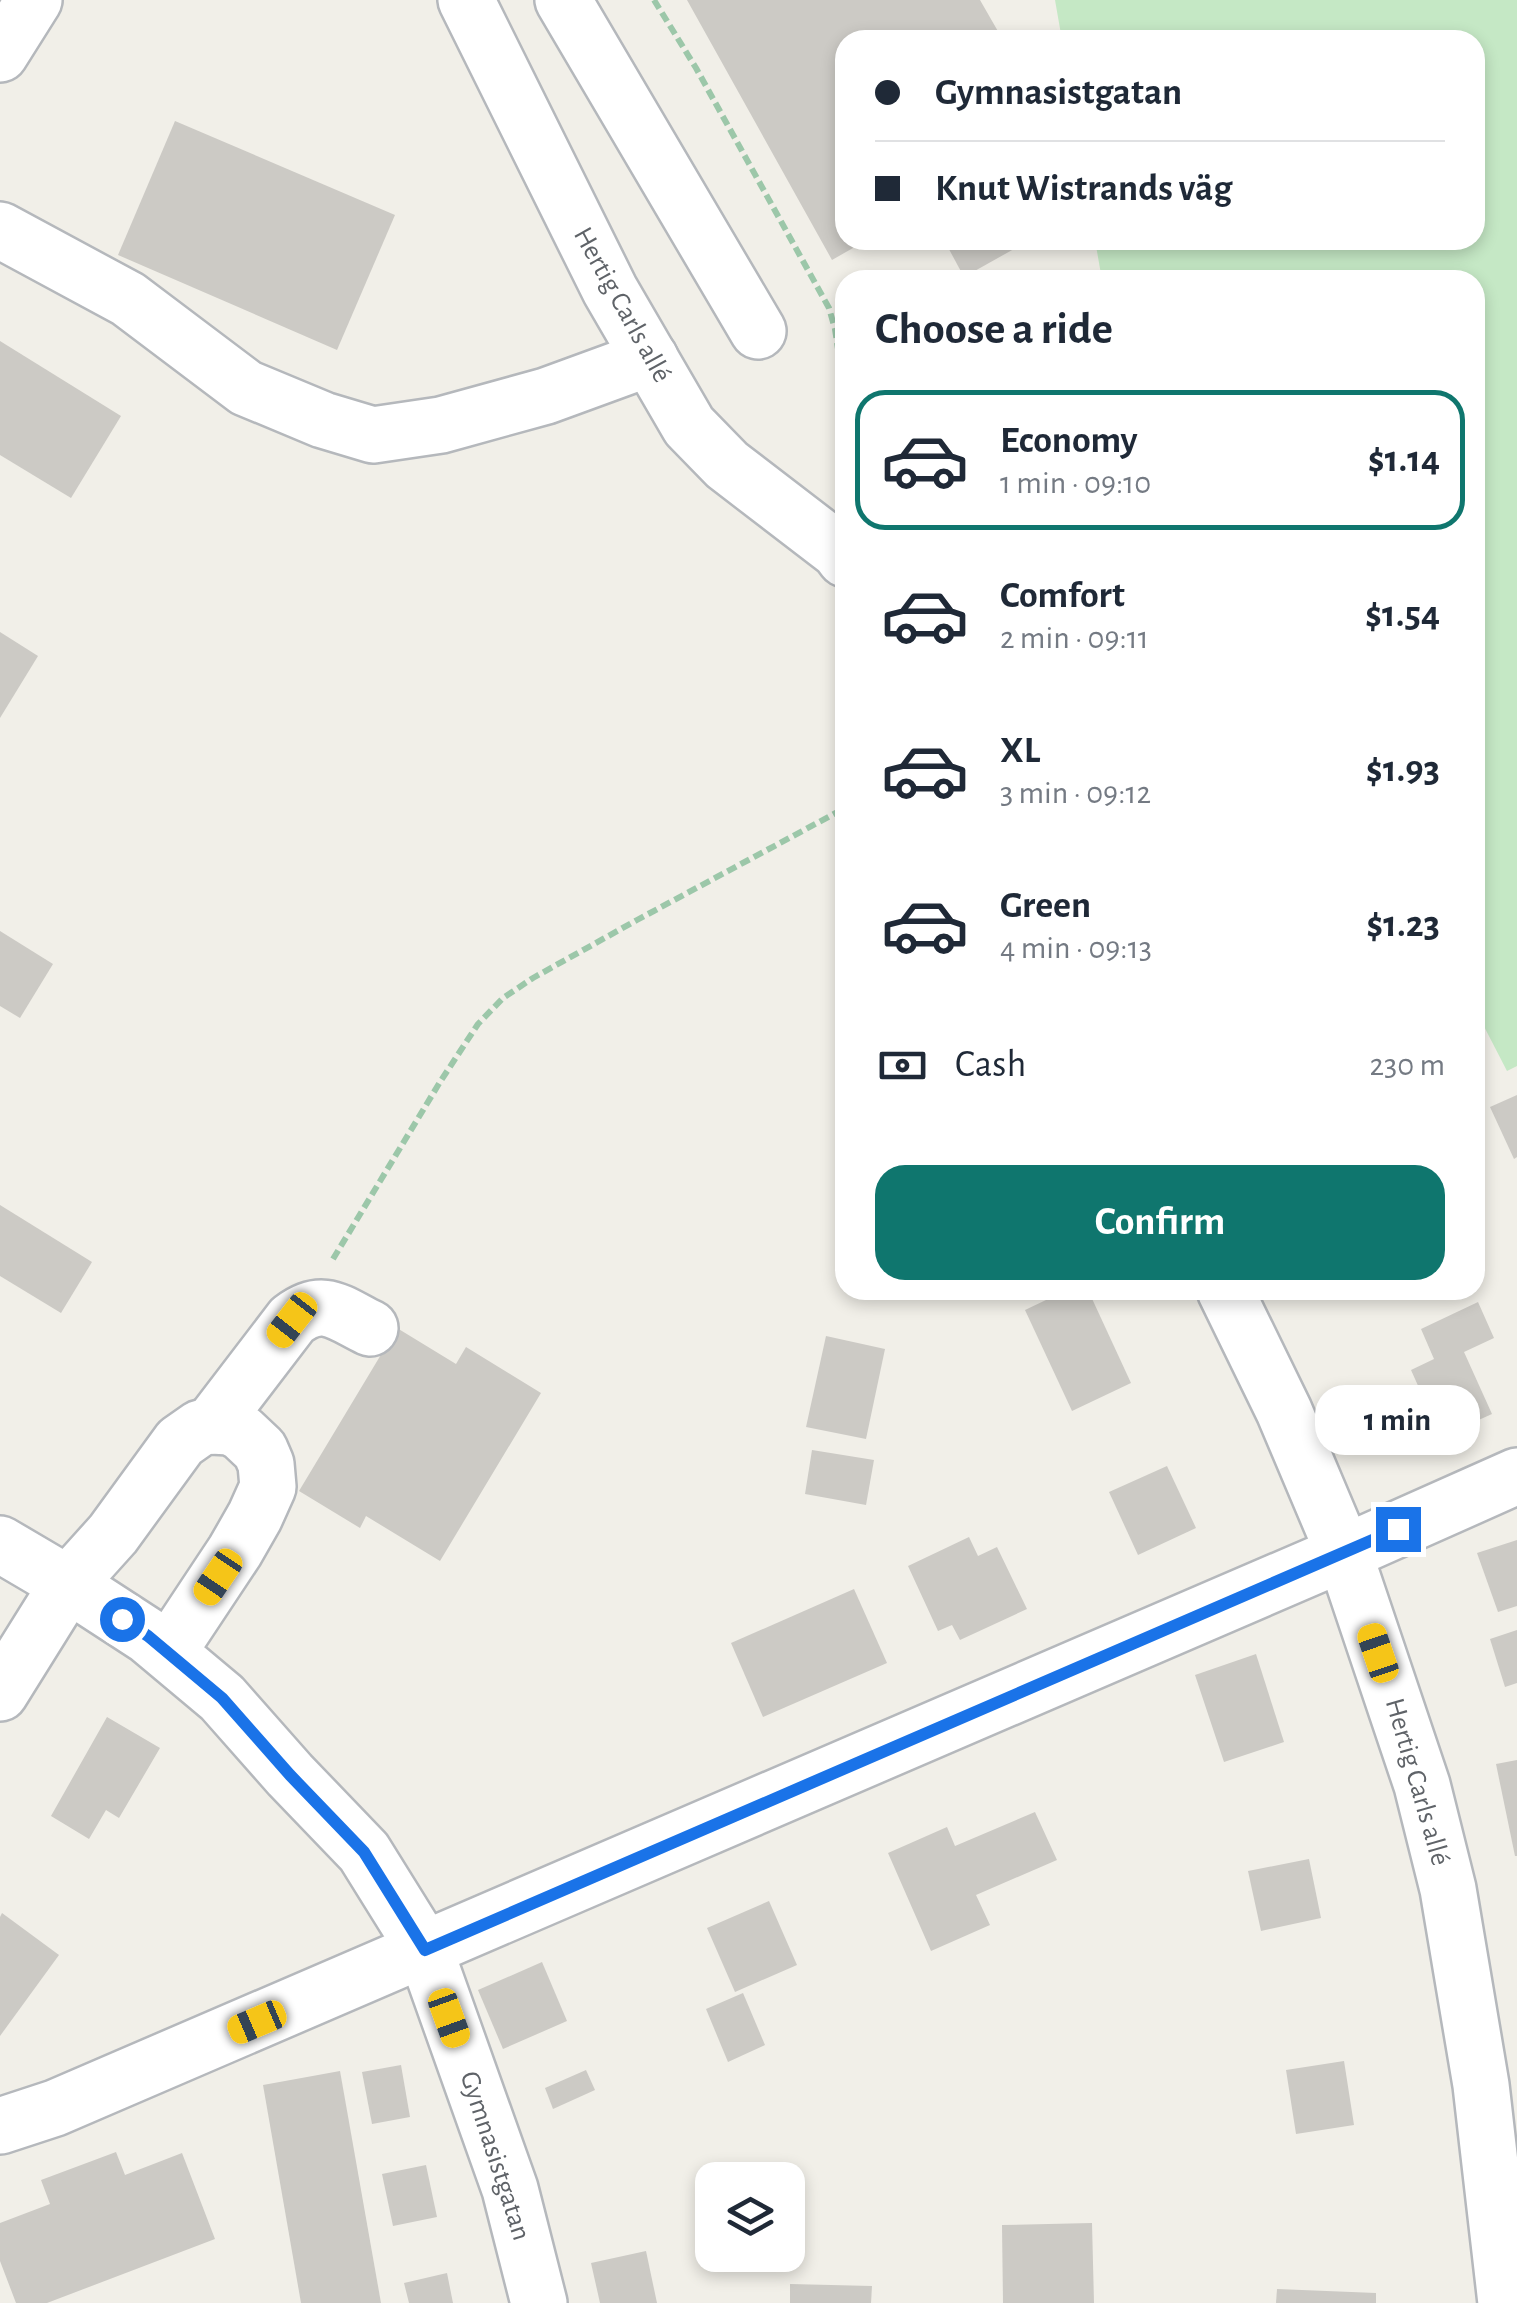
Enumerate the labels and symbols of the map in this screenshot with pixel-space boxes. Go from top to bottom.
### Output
street label: Hertig Carls allé [568,223,676,387]
car [262,1287,322,1353]
callout: 1 min [1316,1384,1480,1454]
route end [1376,1507,1421,1552]
car [189,1544,247,1610]
route start [100,1597,145,1642]
car [1354,1620,1402,1686]
street label: Hertig Carls allé [1380,1695,1454,1869]
car [425,1985,473,2051]
car [224,1996,290,2048]
street label: Gymnasistgatan [455,2068,535,2244]

